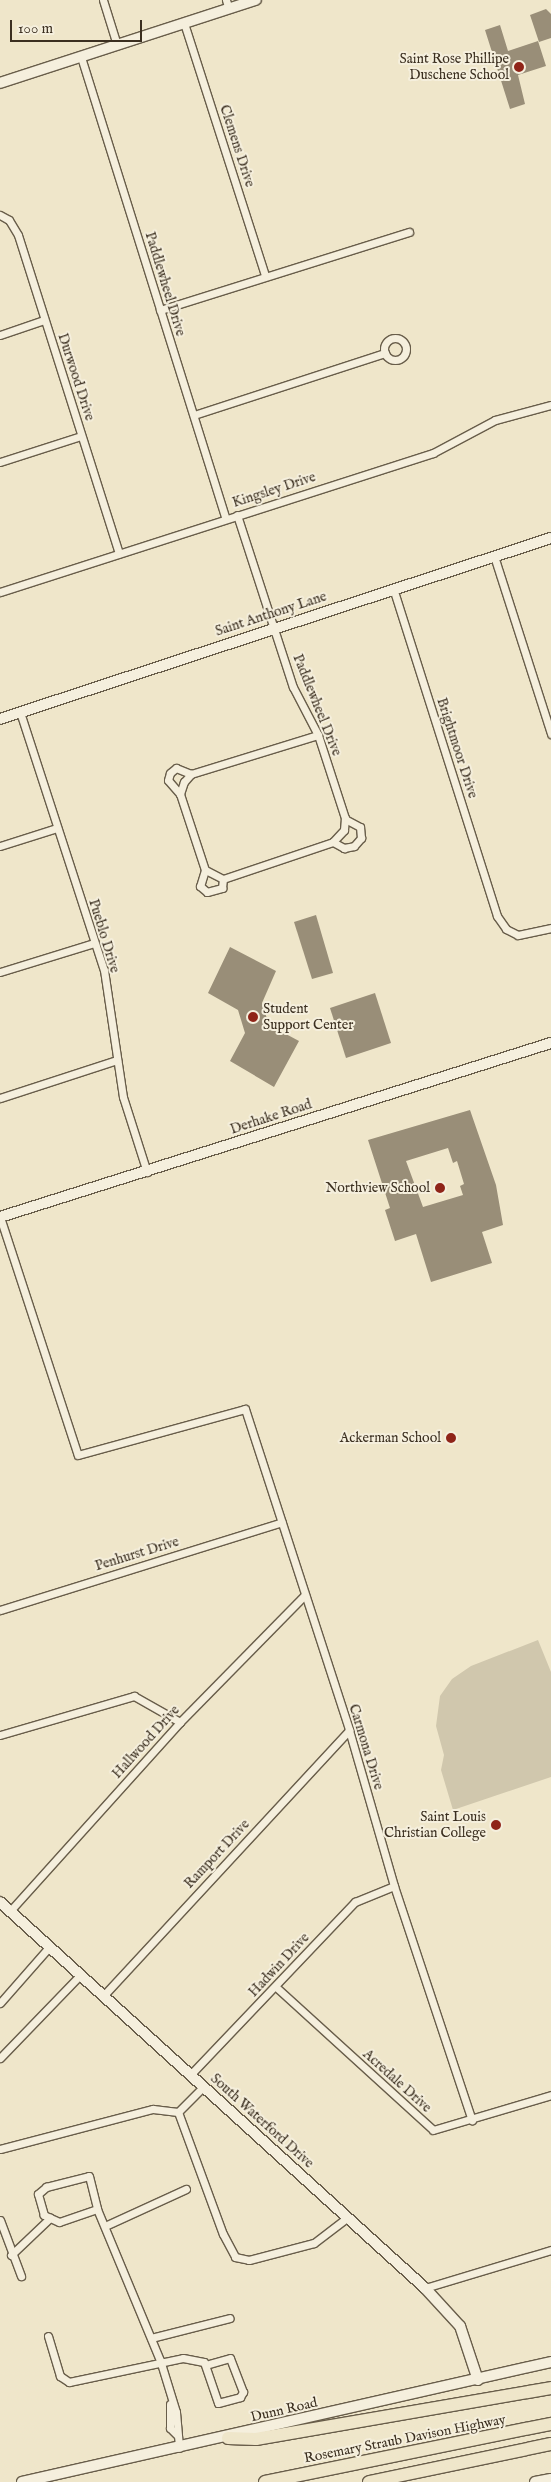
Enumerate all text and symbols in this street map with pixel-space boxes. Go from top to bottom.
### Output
scale bar [12,10,145,42]
text: 100 m [18,19,53,38]
place label: Saint Rose Phillipe Duschene School [400,51,509,84]
marker: Saint Rose Phillipe Duschene School [513,61,525,73]
street label: Clemens Drive [216,103,258,189]
street label: Paddlewheel Drive [141,230,189,338]
street label: Durwood Drive [54,331,98,423]
street label: Kingsley Drive [230,469,318,511]
street label: Saint Anthony Lane [213,588,329,640]
street label: Paddlewheel Drive [289,652,345,758]
street label: Brightmoor Drive [433,696,481,800]
street label: Pueblo Drive [85,897,123,975]
place label: Student Support Center [263,1001,353,1034]
marker: Student Support Center [247,1011,259,1023]
street label: Derhake Road [228,1096,314,1138]
place label: Northview School [326,1180,430,1196]
marker: Northview School [434,1182,446,1194]
place label: Ackerman School [340,1430,441,1446]
marker: Ackerman School [445,1432,457,1444]
street label: Penhurst Drive [93,1533,181,1575]
street label: Hallwood Drive [109,1702,183,1782]
street label: Carmona Drive [345,1702,387,1792]
place label: Saint Louis Christian College [384,1809,486,1841]
street label: Ramport Drive [181,1816,253,1892]
marker: Saint Louis Christian College [490,1819,502,1831]
street label: Hadwin Drive [245,1929,313,2001]
street label: Acredale Drive [359,2046,435,2116]
street label: South Waterford Drive [207,2070,317,2172]
street label: Dunn Road [249,2394,319,2426]
street label: Rosemary Straub Davison Highway [303,2411,507,2467]

